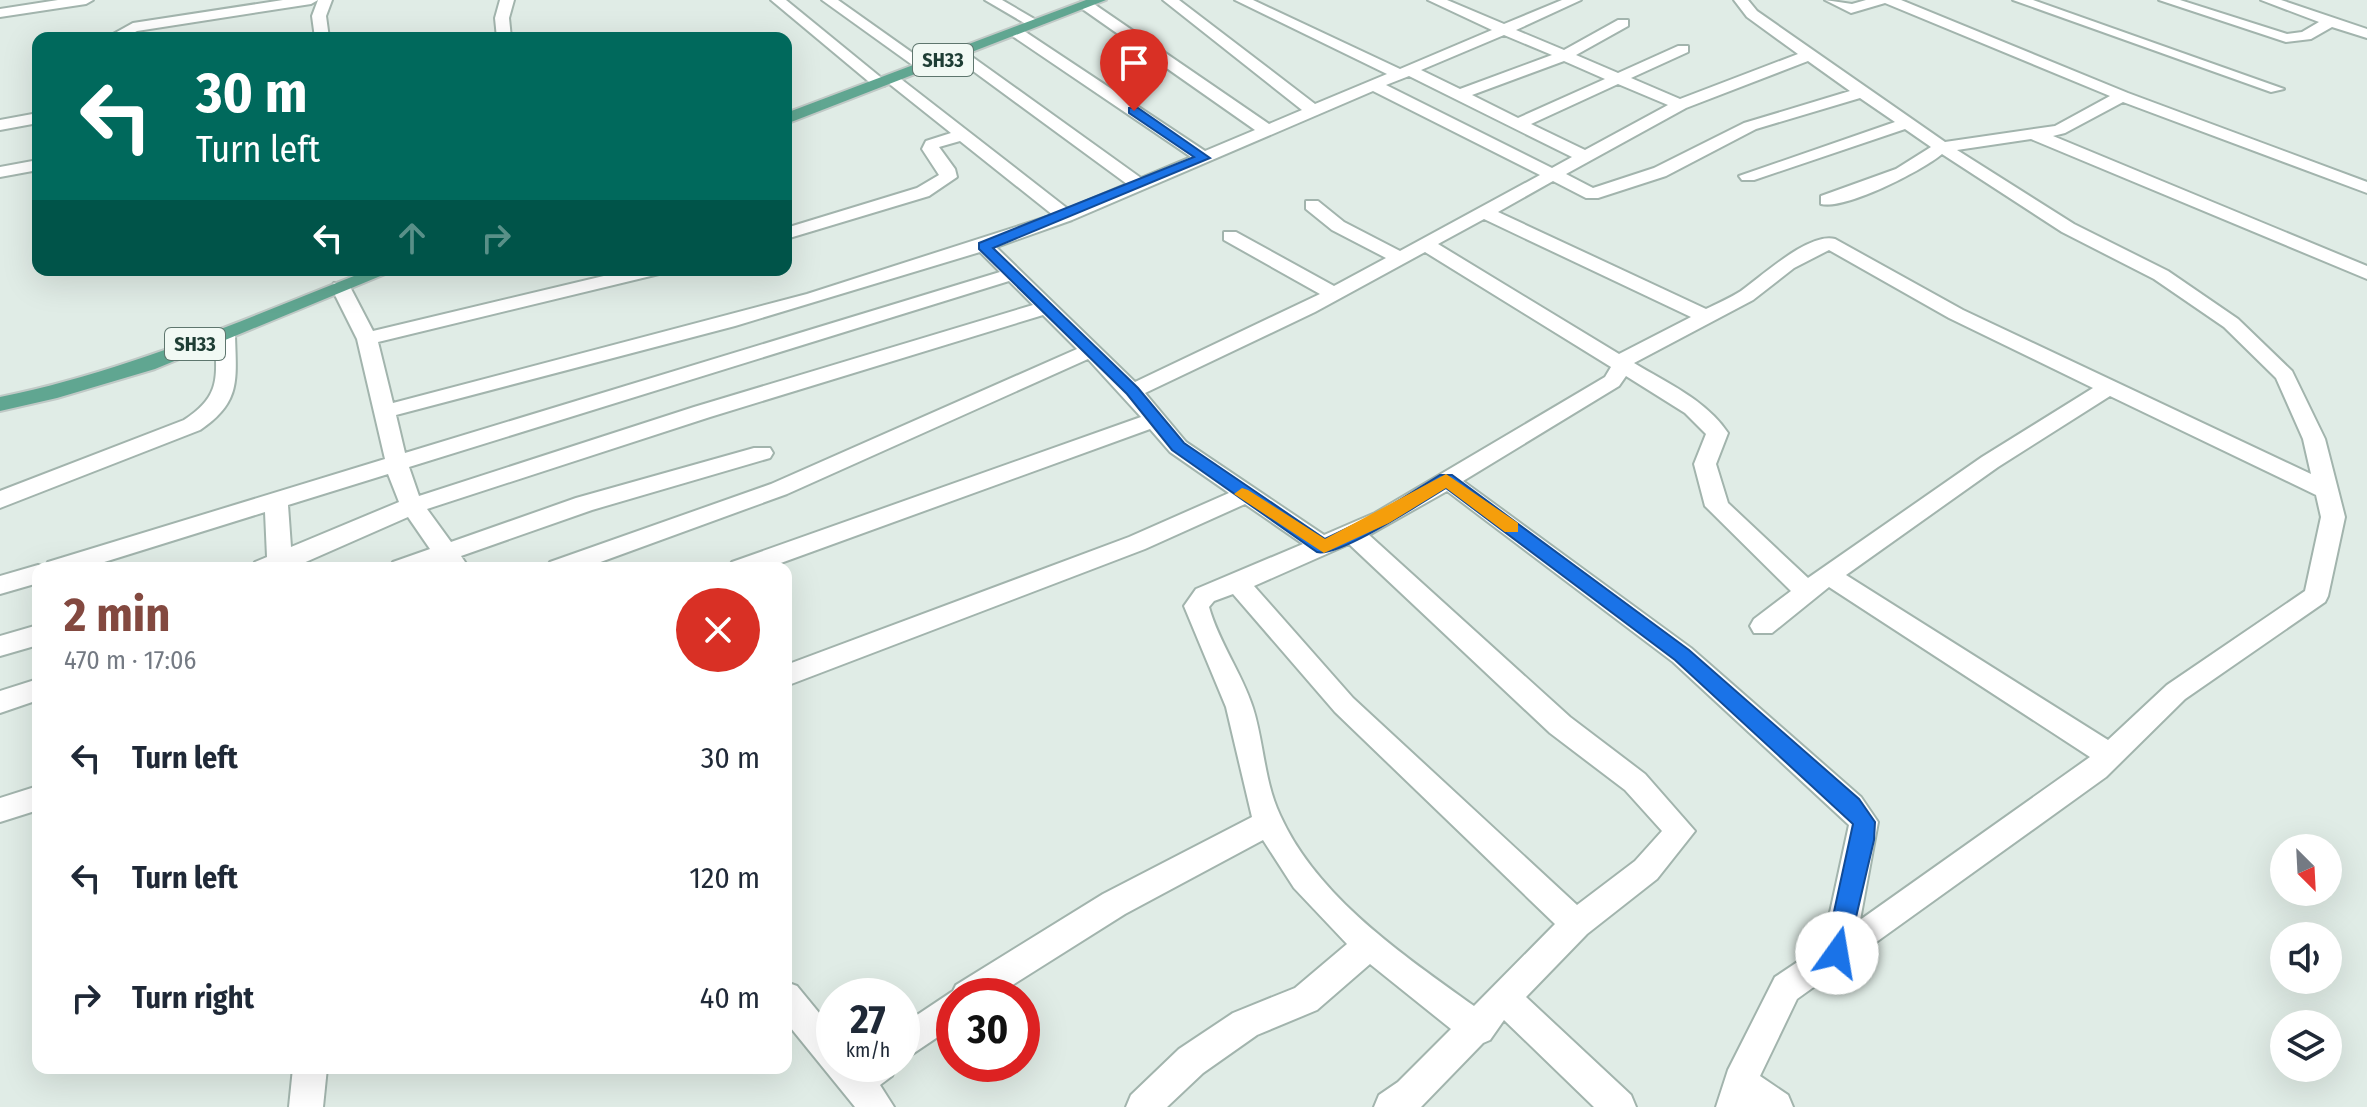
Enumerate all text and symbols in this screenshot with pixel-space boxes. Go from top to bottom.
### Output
pin [1100,29,1168,111]
icon: arrive [1112,41,1156,85]
road number: SH33 [913,44,973,76]
text: 30 m [196,60,307,127]
icon: left [64,64,168,168]
text: Turn left [196,128,320,172]
icon: left [306,216,350,260]
icon: ahead [390,216,434,260]
icon: right [474,216,518,260]
road number: SH33 [165,328,225,360]
text: 2 min [64,586,170,644]
button: close [676,588,760,672]
text: 470 m · 17:06 [64,645,196,676]
icon: left [64,736,108,780]
text: Turn left [132,740,238,776]
text: 30 m [701,740,760,776]
north arrow [2270,834,2342,906]
map controls [2270,834,2342,1082]
icon: left [64,856,108,900]
text: Turn left [132,860,238,896]
text: 120 m [689,860,760,896]
position arrow [1795,911,1879,995]
button: sound [2270,922,2342,994]
icon: right [64,976,108,1020]
speed limit sign: 30 [936,978,1040,1082]
text: Turn right [132,980,254,1016]
text: 40 m [700,980,760,1016]
text: 27 [850,996,886,1044]
button: layers [2270,1010,2342,1082]
text: km/h [846,1038,890,1062]

